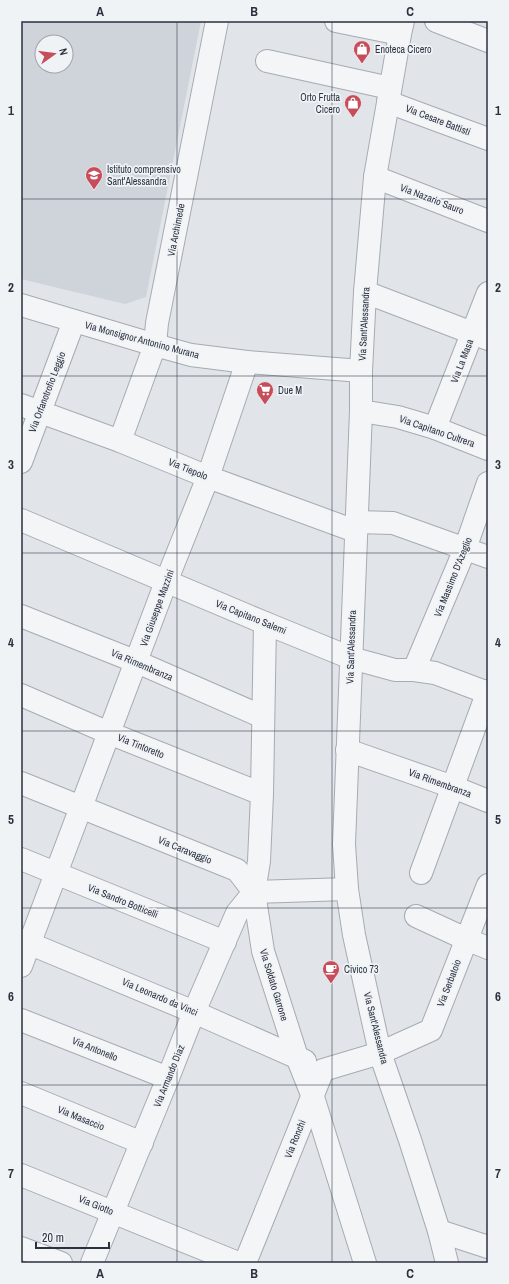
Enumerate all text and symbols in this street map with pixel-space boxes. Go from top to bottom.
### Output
text: A [96,3,104,20]
text: B [250,3,258,20]
text: C [406,3,414,20]
north arrow [34,34,74,74]
shop icon: Enoteca Cicero [352,39,372,64]
place label: Enoteca Cicero [375,43,432,56]
text: N [56,47,71,56]
place label: Orto Frutta Cicero [300,91,340,116]
shop icon: Orto Frutta Cicero [343,93,363,118]
text: 1 [8,102,14,119]
street label: Via Cesare Battisti [404,102,472,138]
text: 1 [495,102,501,119]
place label: Istituto comprensivo Sant'Alessandra [107,163,181,188]
school or university icon: Istituto comprensivo Sant'Alessandra [84,165,104,190]
street label: Via Nazario Sauro [398,181,466,217]
street label: Via Archimede [165,202,188,258]
text: 2 [8,279,14,296]
text: 2 [495,279,501,296]
street label: Via Sant'Alessandra [356,286,372,361]
street label: Via Monsignor Antonino Murana [83,318,201,362]
street label: Via La Masa [448,337,476,385]
street label: Via Orfanotrofio Leggio [26,349,69,434]
supermarket icon: Due M [255,380,275,405]
place label: Due M [278,384,302,397]
street label: Via Capitano Cultrera [397,412,477,450]
street label: Via Tiepolo [166,455,210,483]
text: 3 [8,456,14,473]
text: 3 [495,456,501,473]
street label: Via Massimo D'Azeglio [431,535,475,619]
street label: Via Giuseppe Mazzini [137,568,177,648]
street label: Via Capitano Salemi [214,597,288,637]
street label: Via Sant'Alessandra [343,609,359,684]
text: 4 [8,634,14,651]
text: 4 [495,634,501,651]
street label: Via Rimembranza [109,646,175,684]
street label: Via Tintoretto [116,731,167,761]
street label: Via Rimembranza [407,766,474,801]
text: 5 [8,811,14,828]
text: 5 [495,811,501,828]
street label: Via Caravaggio [156,833,214,867]
street label: Via Sandro Botticelli [86,881,160,921]
street label: Via Soldato Garrone [257,947,291,1023]
street label: Via Serbatoio [434,957,464,1009]
cafe icon: Civico 73 [321,959,341,984]
place label: Civico 73 [344,963,379,976]
street label: Via Leonardo da Vinci [120,975,200,1019]
text: 6 [8,988,14,1005]
text: 6 [495,988,501,1005]
street label: Via Sant'Alessandra [361,991,391,1066]
street label: Via Antonello [70,1034,120,1064]
street label: Via Armando Diaz [151,1043,187,1109]
street label: Via Masaccio [56,1103,107,1133]
street label: Via Ronchi [281,1118,309,1160]
text: 7 [8,1165,14,1182]
text: 7 [495,1165,501,1182]
street label: Via Giotto [77,1192,116,1218]
scale bar [36,1224,109,1250]
text: 20 m [42,1230,64,1246]
text: A [96,1265,104,1282]
text: B [250,1265,258,1282]
text: C [406,1265,414,1282]

